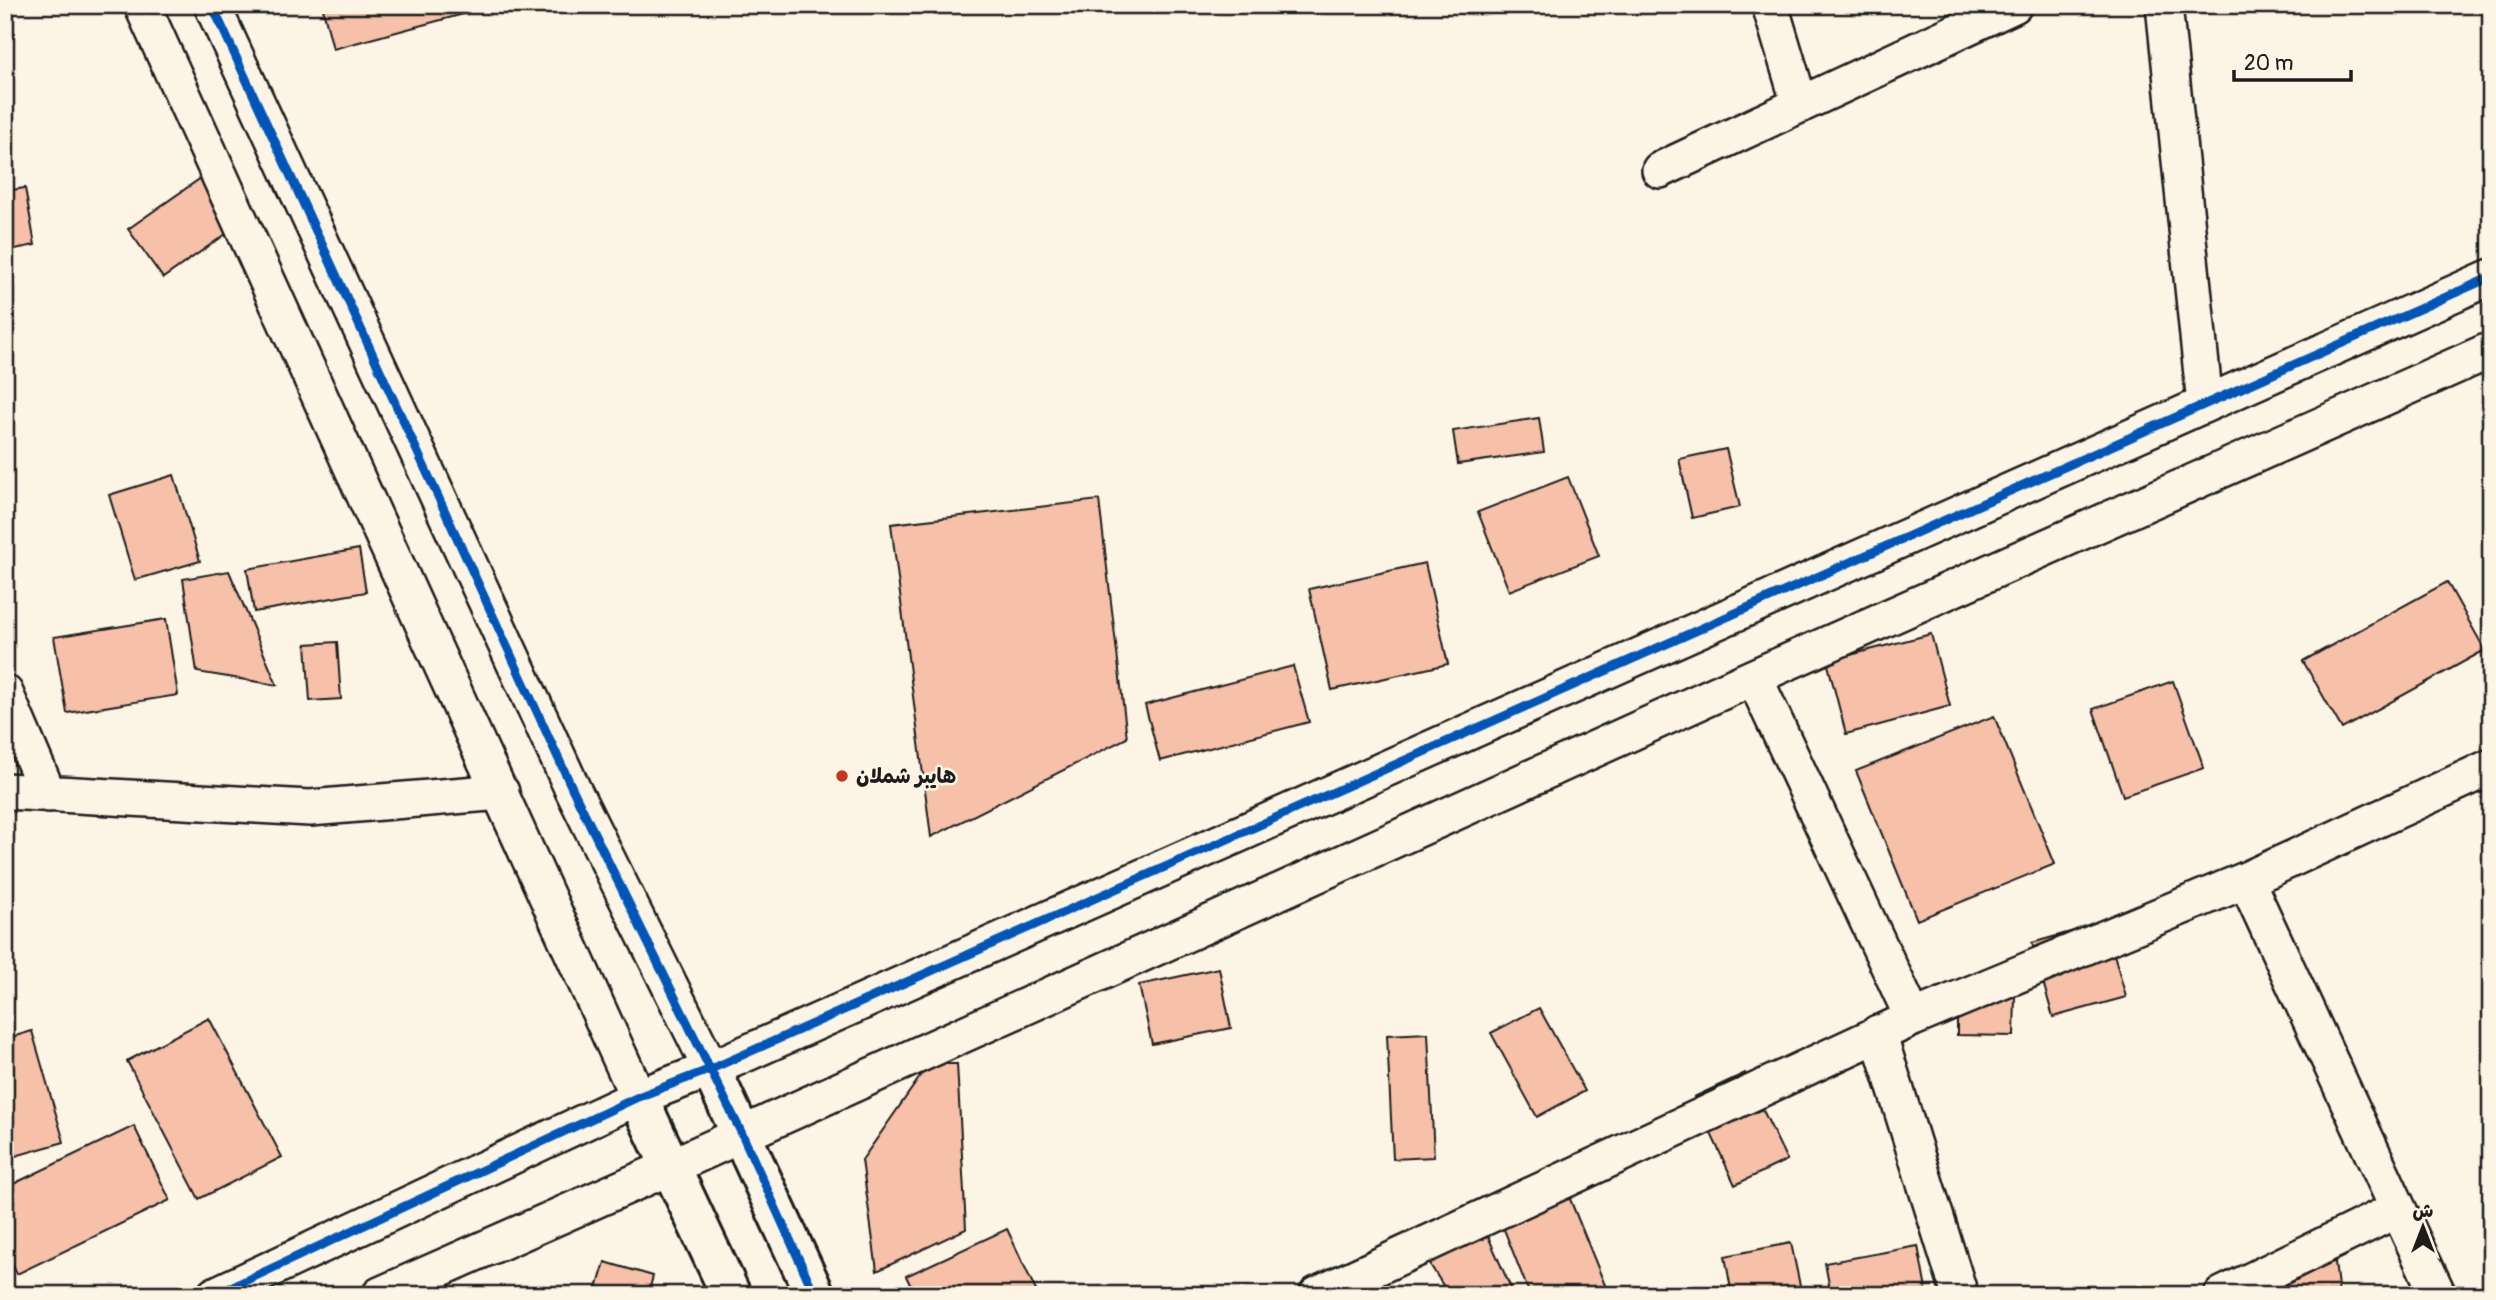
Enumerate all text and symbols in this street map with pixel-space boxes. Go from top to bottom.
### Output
scale bar [2234,38,2351,82]
text: 20 m [2244,50,2293,77]
place label: هايبر شملان [856,763,956,790]
marker: هايبر شملان [834,768,850,784]
north arrow [2388,1192,2458,1262]
text: ش [2413,1199,2434,1223]

